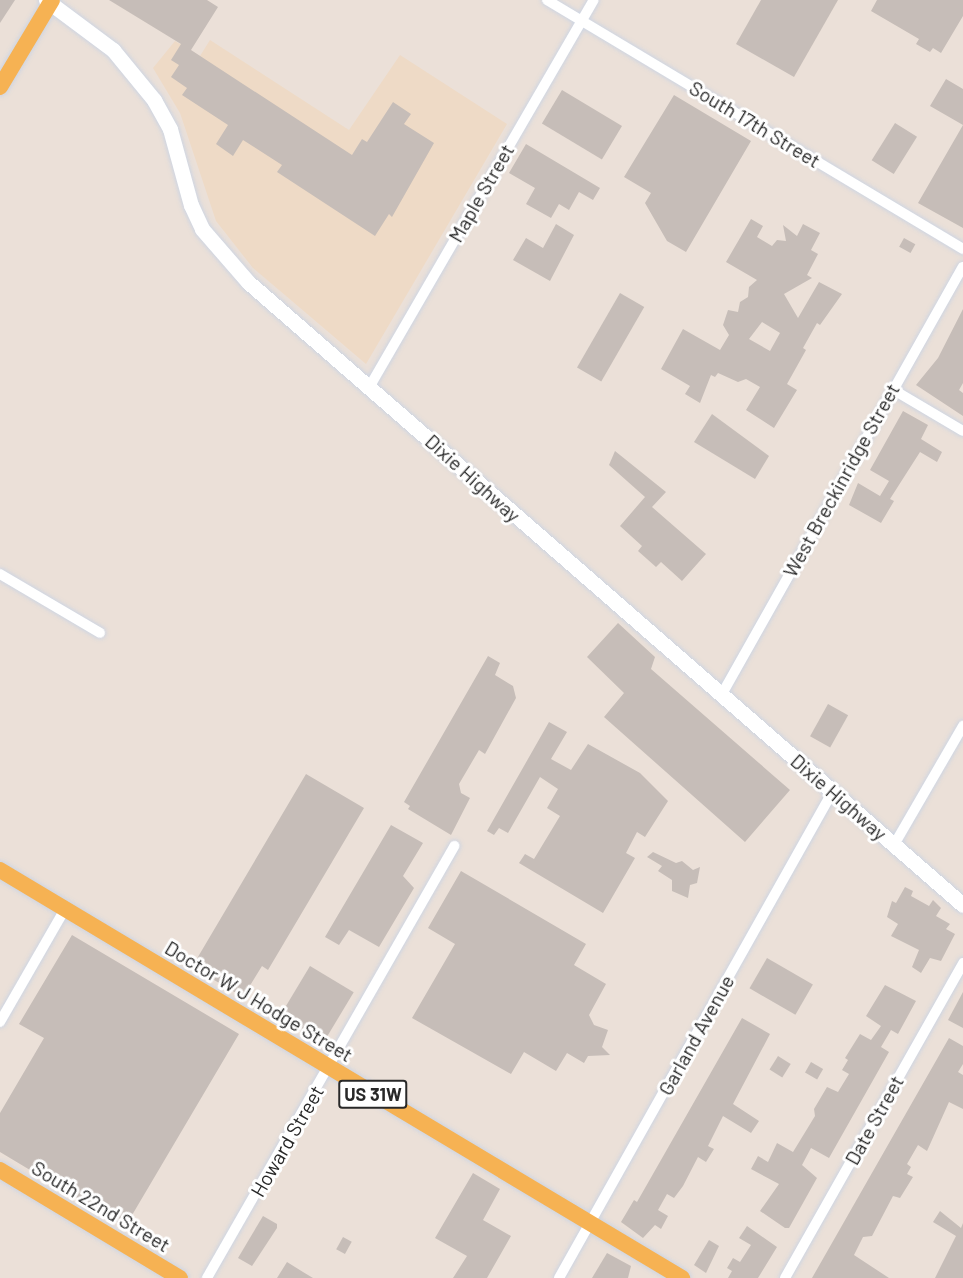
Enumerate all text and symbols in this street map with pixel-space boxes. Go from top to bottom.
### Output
street label: South 17th Street [685,75,825,173]
street label: Maple Street [443,140,519,246]
street label: West Breckinridge Street [778,379,904,581]
street label: Dixie Highway [420,429,526,527]
street label: Dixie Highway [786,749,892,845]
street label: Doctor W J Hodge Street [161,935,357,1067]
street label: Garland Avenue [653,971,739,1099]
street label: Date Street [840,1071,908,1169]
road number: US 31W [337,1079,409,1109]
street label: Howard Street [245,1081,329,1201]
street label: South 22nd Street [28,1155,174,1257]

